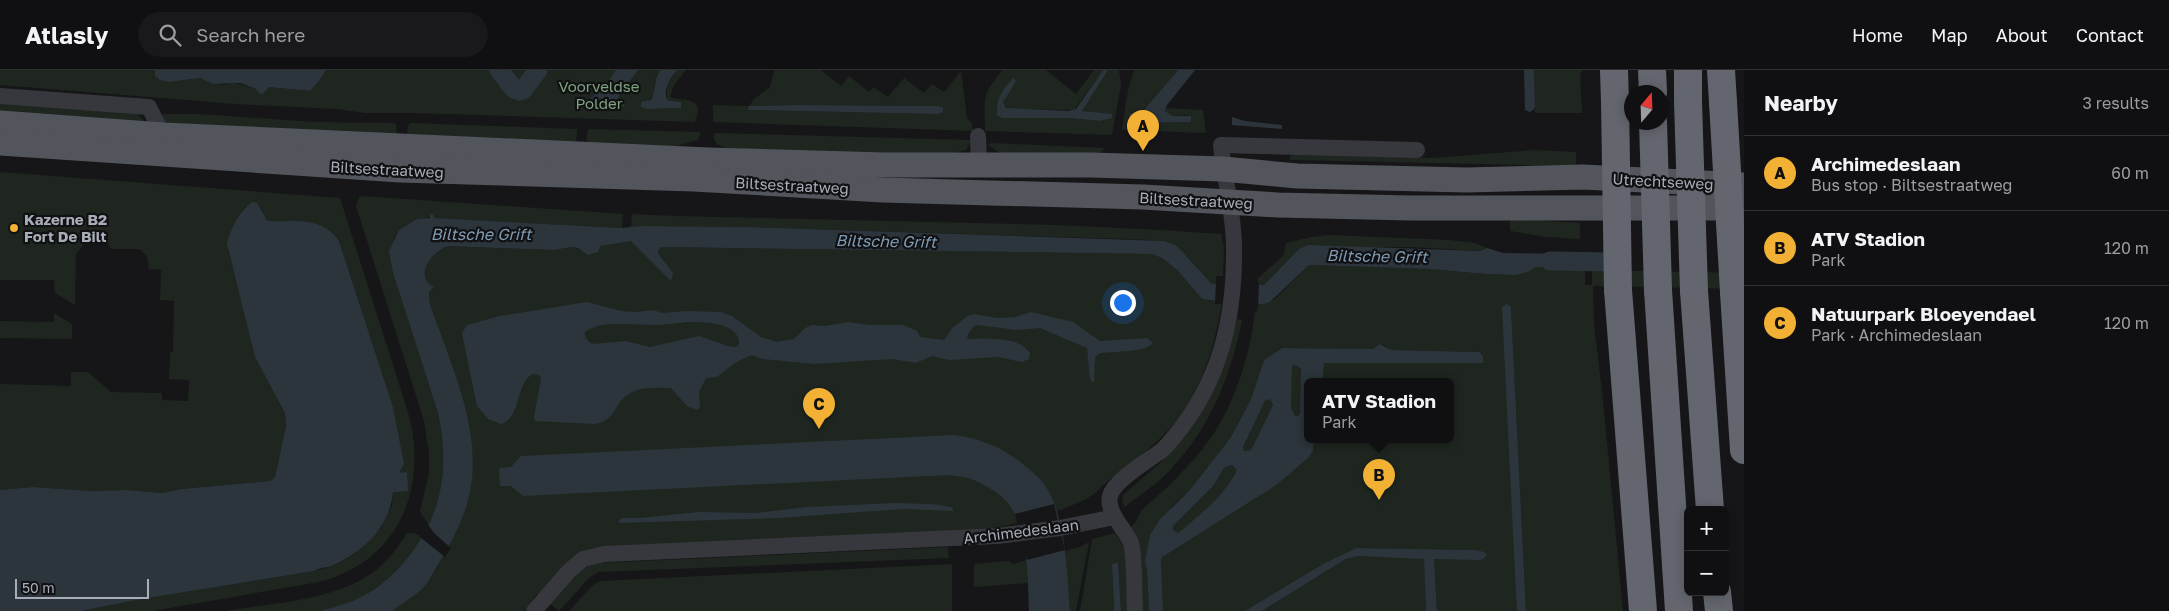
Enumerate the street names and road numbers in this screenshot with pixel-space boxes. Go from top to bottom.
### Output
street label: Biltsestraatweg [330,157,444,181]
street label: Utrechtseweg [1612,169,1714,193]
street label: Biltsestraatweg [735,173,849,197]
street label: Biltsestraatweg [1139,188,1253,212]
street label: Archimedeslaan [962,515,1080,547]

